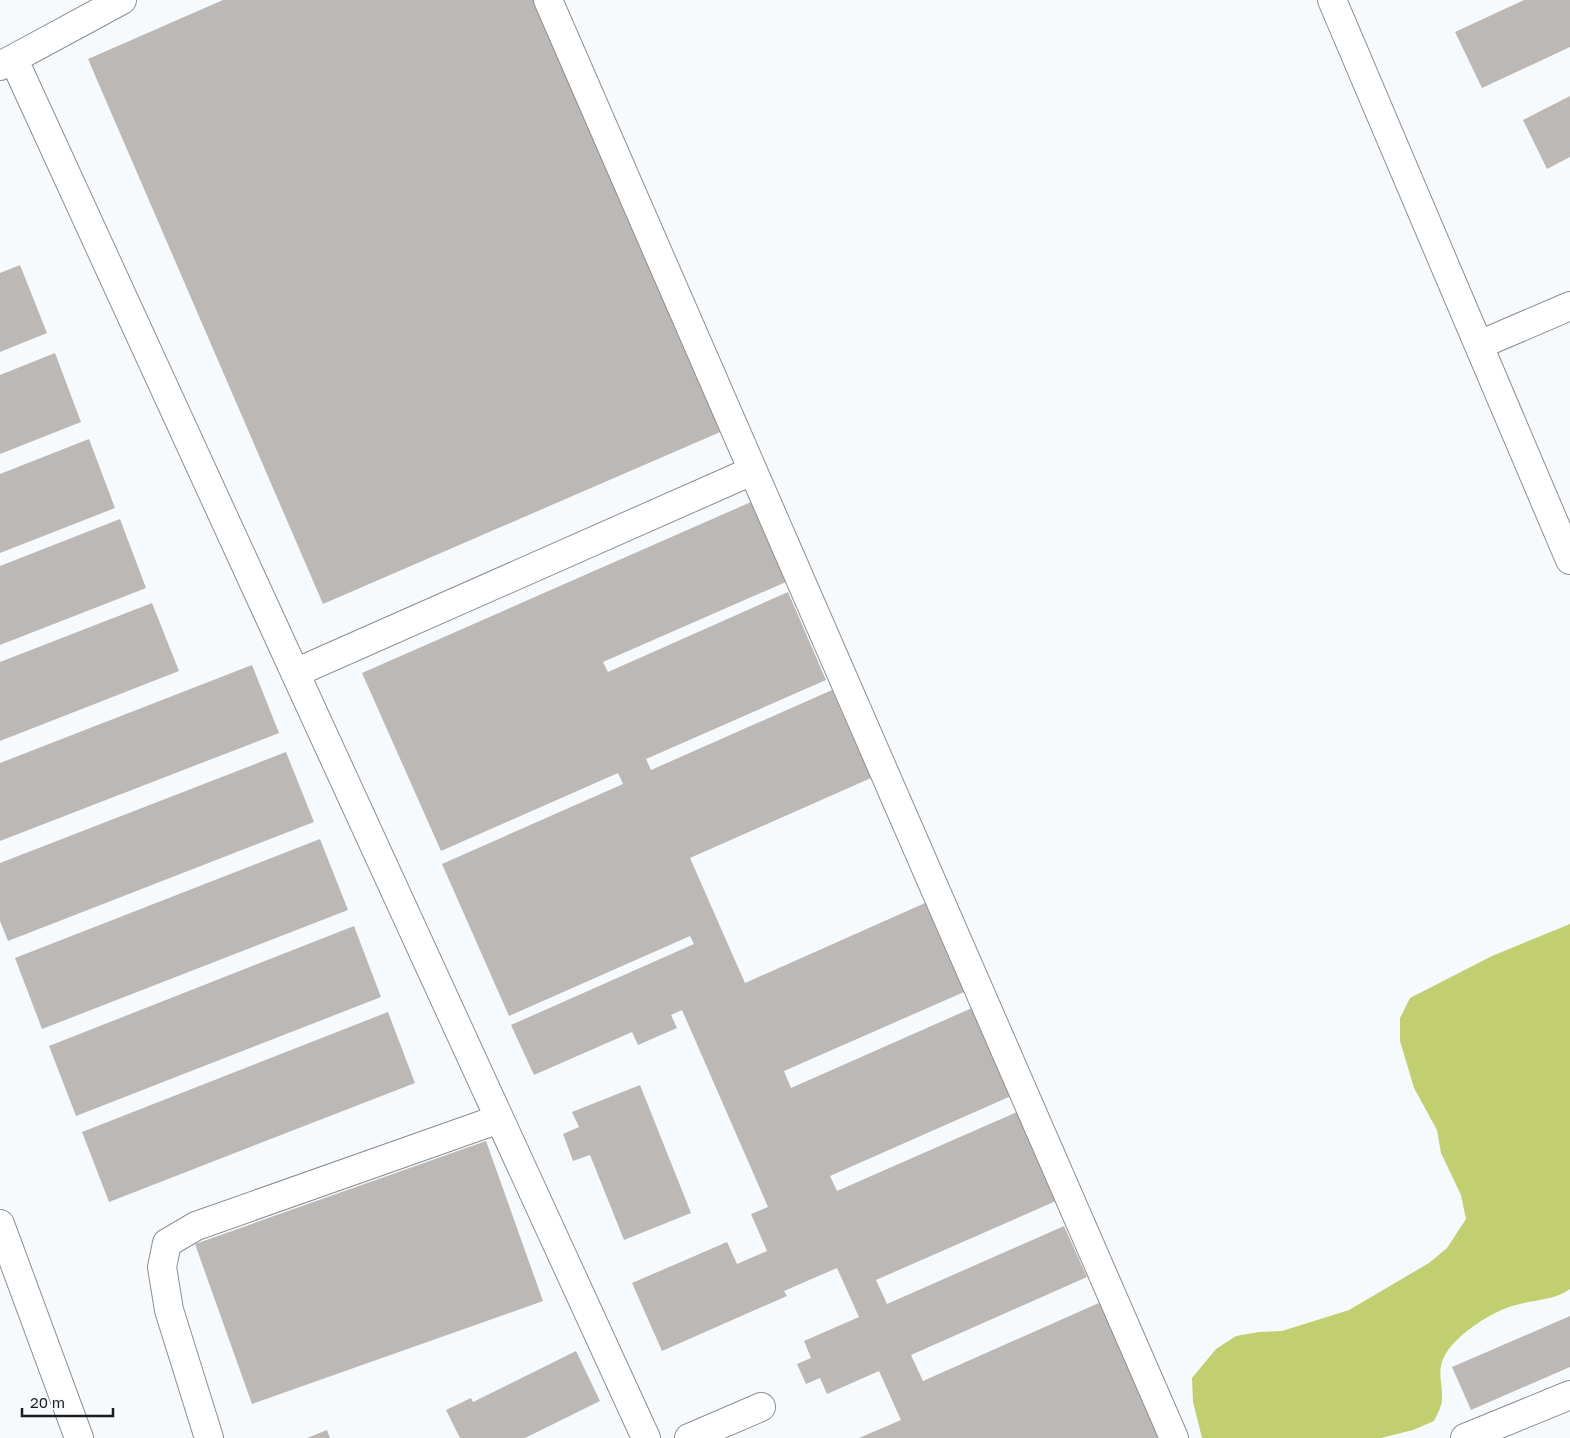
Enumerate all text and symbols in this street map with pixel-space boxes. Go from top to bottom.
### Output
scale bar [22,1386,114,1418]
text: 20 m [30,1393,65,1411]

